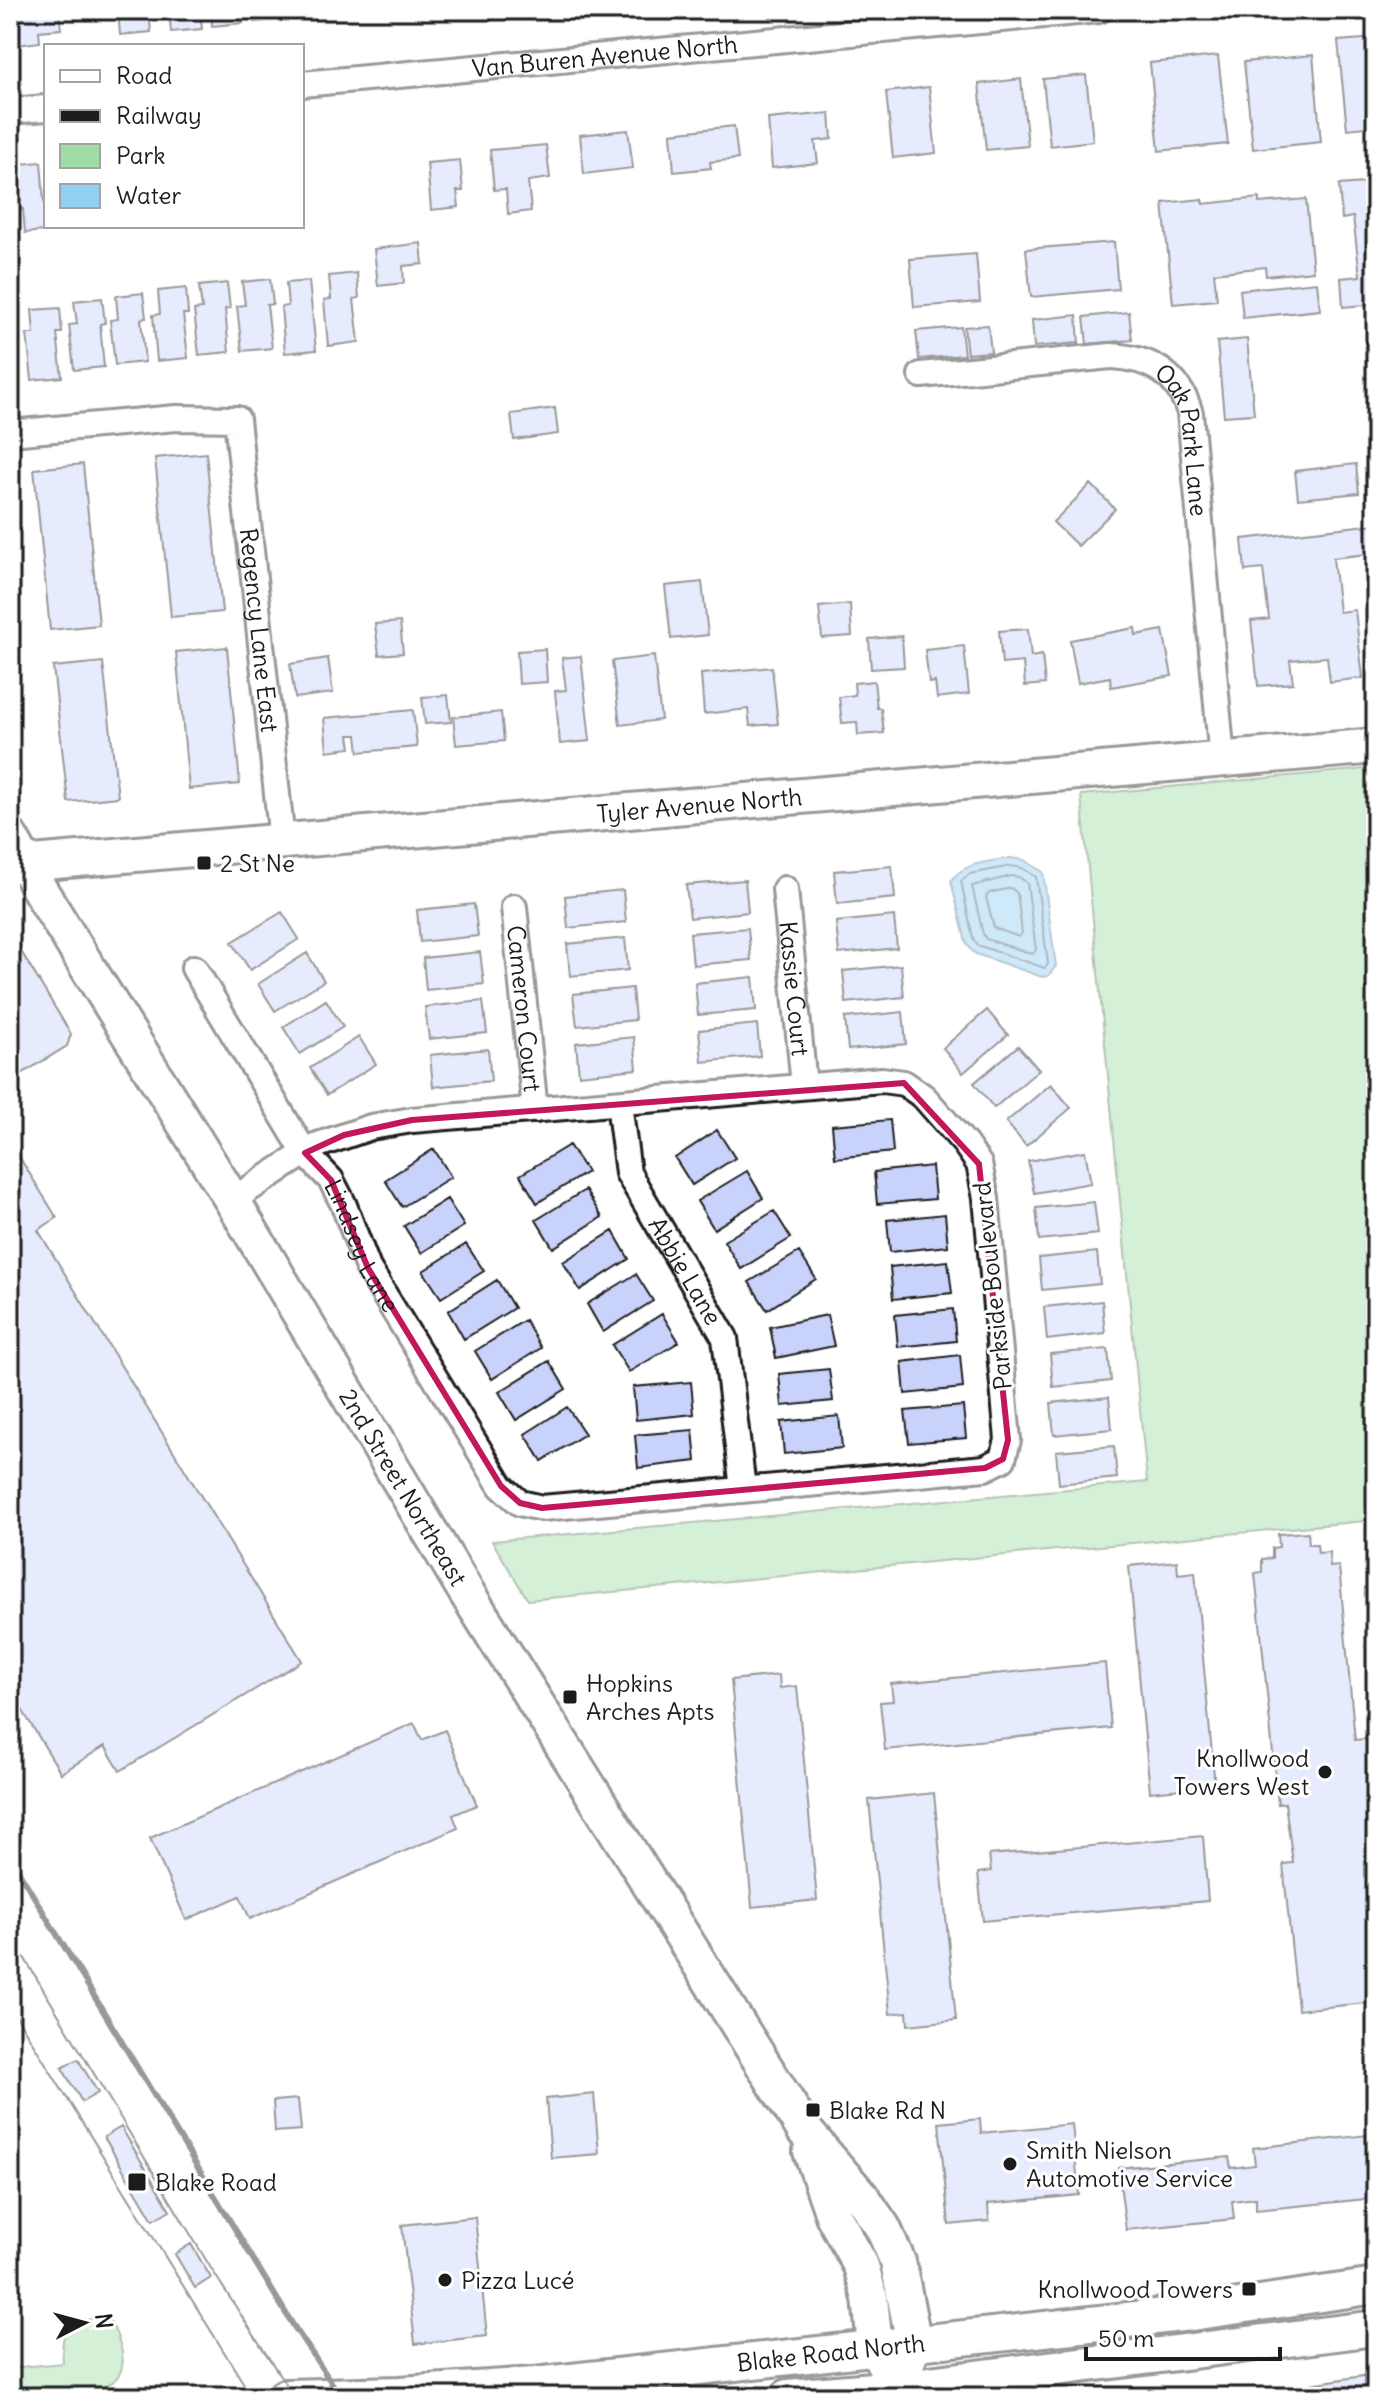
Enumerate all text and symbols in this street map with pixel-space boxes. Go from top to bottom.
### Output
street label: Van Buren Avenue North [471,29,739,83]
legend [44,44,304,228]
text: Road [116,60,172,90]
text: Railway [116,100,202,130]
text: Park [116,140,166,170]
text: Water [116,180,181,210]
street label: Oak Park Lane [1149,357,1214,517]
street label: Regency Lane East [234,527,285,734]
street label: Tyler Avenue North [595,781,803,829]
place label: 2 St Ne [220,848,295,878]
marker: 2 St Ne [195,854,213,872]
street label: Kassie Court [773,920,816,1057]
street label: Cameron Court [501,924,548,1093]
street label: Lindsey Lane [318,1174,406,1317]
street label: Parkside Boulevard [966,1181,1018,1391]
street label: Abbie Lane [642,1212,729,1330]
street label: 2nd Street Northeast [333,1383,474,1591]
place label: Hopkins Arches Apts [586,1668,715,1726]
marker: Hopkins Arches Apts [561,1688,579,1706]
place label: Knollwood Towers West [1173,1743,1309,1801]
marker: Knollwood Towers West [1316,1763,1334,1781]
place label: Blake Rd N [829,2095,946,2125]
marker: Blake Rd N [804,2101,822,2119]
place label: Smith Nielson Automotive Service [1026,2135,1233,2193]
marker: Smith Nielson Automotive Service [1001,2155,1019,2173]
place label: Blake Road [155,2167,277,2197]
marker: Blake Road [126,2171,148,2193]
place label: Pizza Lucé [461,2265,574,2295]
marker: Pizza Lucé [436,2271,454,2289]
place label: Knollwood Towers [1037,2274,1233,2304]
marker: Knollwood Towers [1240,2280,1258,2298]
north arrow [44,2283,124,2363]
scale bar [1086,2311,1280,2361]
text: N [89,2312,119,2330]
text: 50 m [1098,2323,1154,2353]
street label: Blake Road North [735,2327,927,2378]

